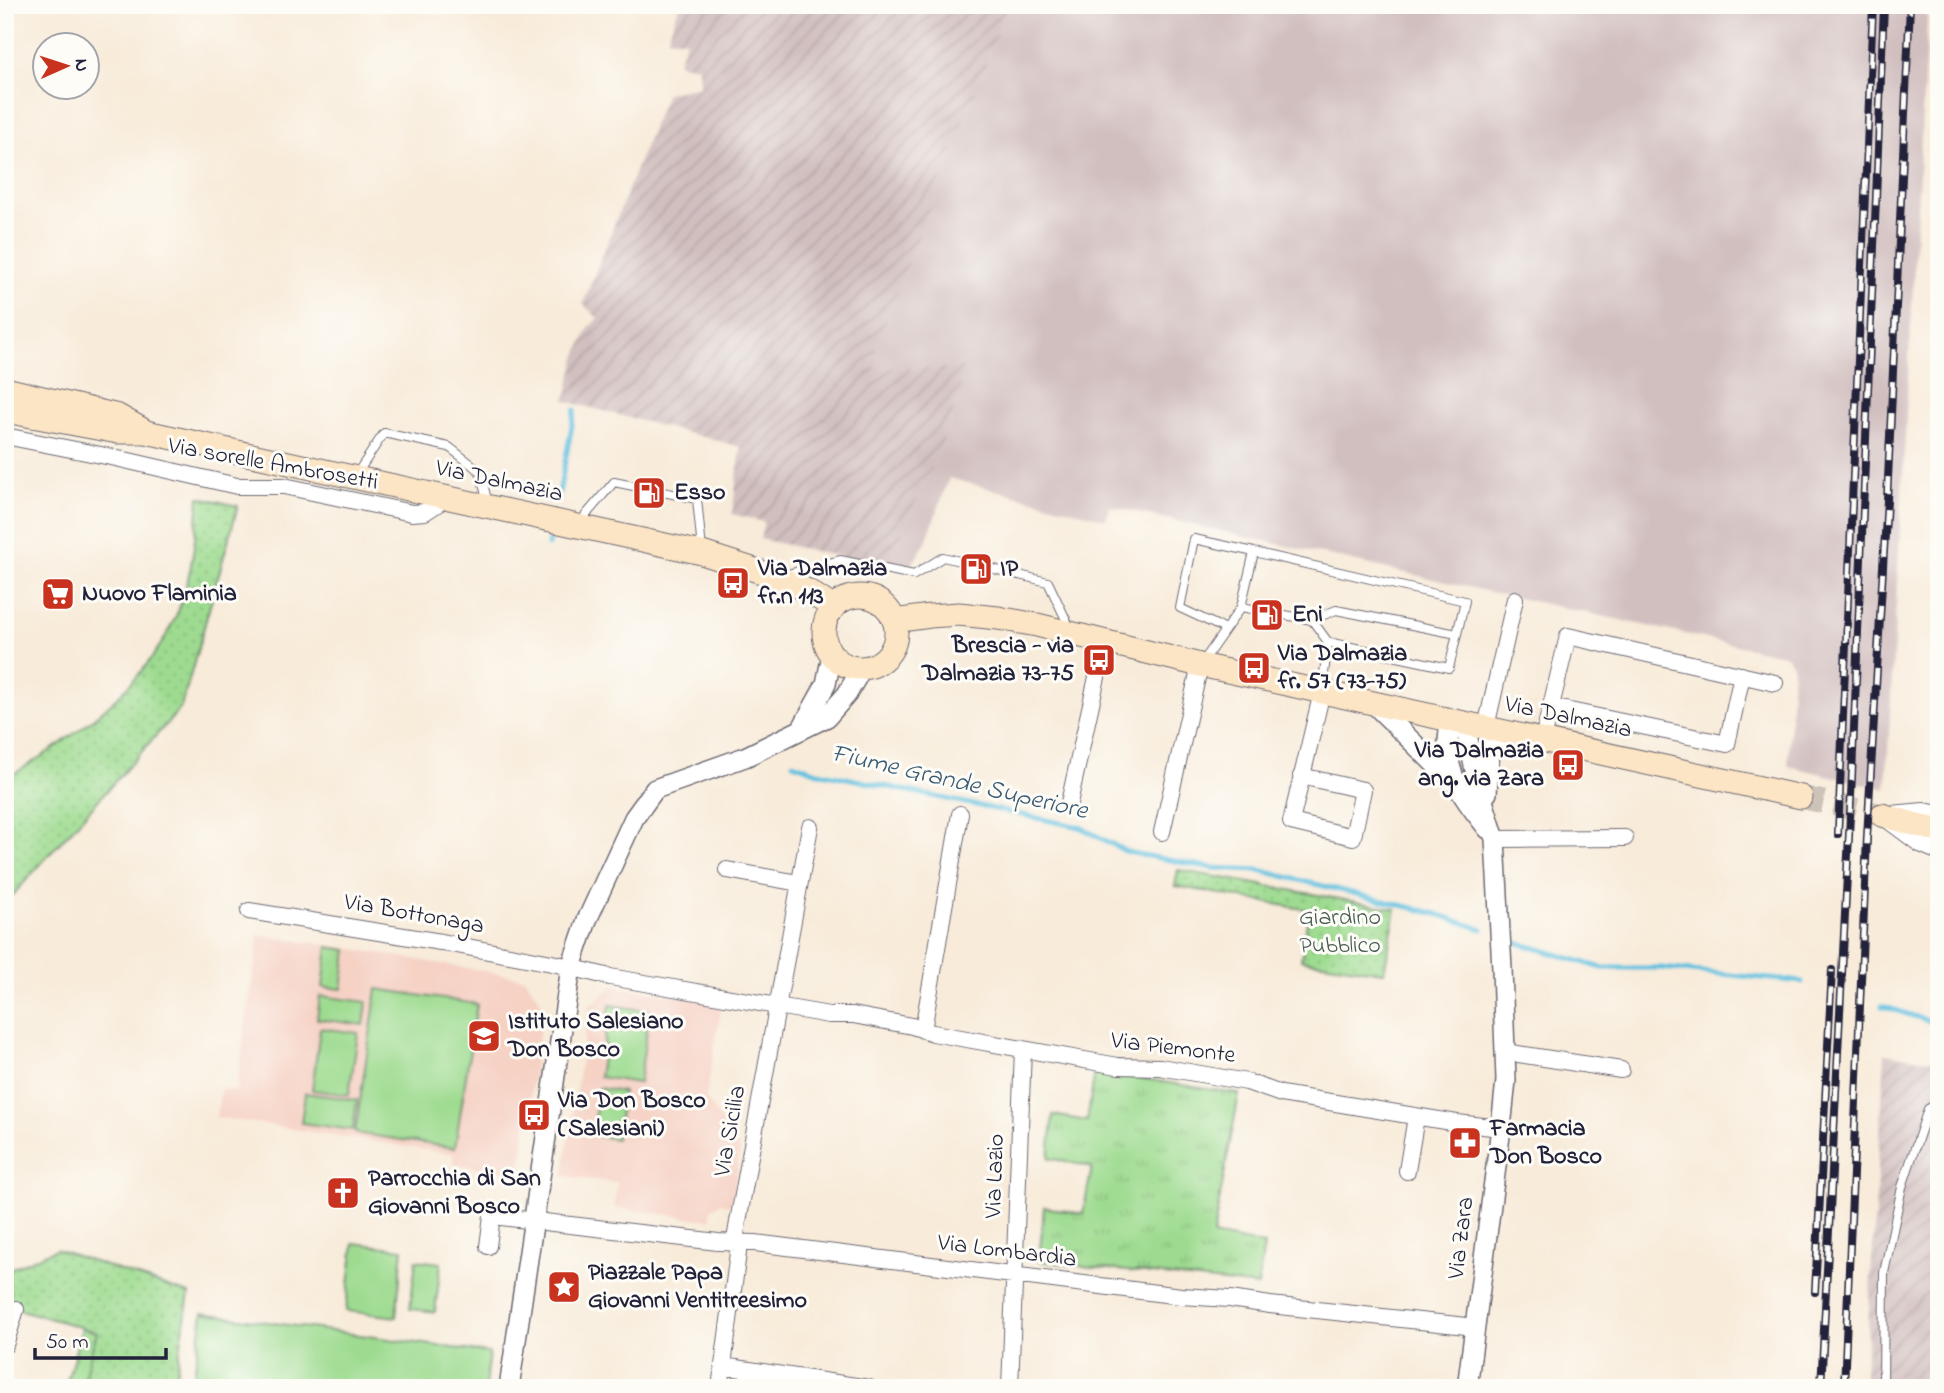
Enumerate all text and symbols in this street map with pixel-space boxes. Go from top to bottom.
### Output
north arrow [32,32,102,102]
text: N [67,58,94,73]
street label: Via sorelle Ambrosetti [164,429,381,501]
street label: Via Dalmazia [431,451,566,513]
fuel station icon: Esso [630,474,668,512]
place label: Esso [674,476,725,511]
fuel station icon: IP [957,550,995,588]
place label: Via Dalmazia fr.n 113 [757,552,887,615]
place label: IP [1000,552,1019,587]
bus stop icon: Via Dalmazia fr.n 113 [714,564,752,602]
supermarket icon: Nuovo Flaminia [39,575,77,613]
place label: Nuovo Flaminia [82,577,237,612]
fuel station icon: Eni [1248,596,1286,634]
place label: Eni [1292,598,1323,633]
place label: Brescia - via Dalmazia 73-75 [921,629,1074,692]
place label: Via Dalmazia fr. 57 (73-75) [1277,637,1407,700]
bus stop icon: Brescia - via Dalmazia 73-75 [1080,641,1118,679]
bus stop icon: Via Dalmazia fr. 57 (73-75) [1235,649,1273,687]
street label: Via Dalmazia [1500,687,1635,749]
place label: Via Dalmazia ang. via Zara [1414,734,1544,798]
water label: Fiume Grande Superiore [827,735,1092,831]
bus stop icon: Via Dalmazia ang. via Zara [1549,746,1587,784]
street label: Via Bottonaga [340,885,487,945]
park label: Giardino Pubblico [1299,901,1381,964]
place label: Istituto Salesiano Don Bosco [507,1005,683,1068]
school or university icon: Istituto Salesiano Don Bosco [465,1017,503,1055]
street label: Via Piemonte [1108,1024,1237,1074]
street label: Via Sicilia [706,1083,756,1180]
place label: Via Don Bosco (Salesiani) [557,1084,706,1147]
bus stop icon: Via Don Bosco (Salesiani) [515,1096,553,1134]
place label: Farmacia Don Bosco [1489,1112,1602,1175]
pharmacy icon: Farmacia Don Bosco [1446,1124,1484,1162]
street label: Via Lazio [977,1133,1015,1220]
place label: Parrocchia di San Giovanni Bosco [368,1162,541,1225]
church icon: Parrocchia di San Giovanni Bosco [324,1174,362,1212]
street label: Via Zara [1439,1195,1484,1282]
street label: Via Lombardia [935,1226,1078,1278]
place label: Piazzale Papa Giovanni Ventitreesimo [588,1256,807,1319]
place icon: Piazzale Papa Giovanni Ventitreesimo [545,1268,583,1306]
scale bar [35,1316,166,1360]
text: 50 m [46,1328,89,1358]

